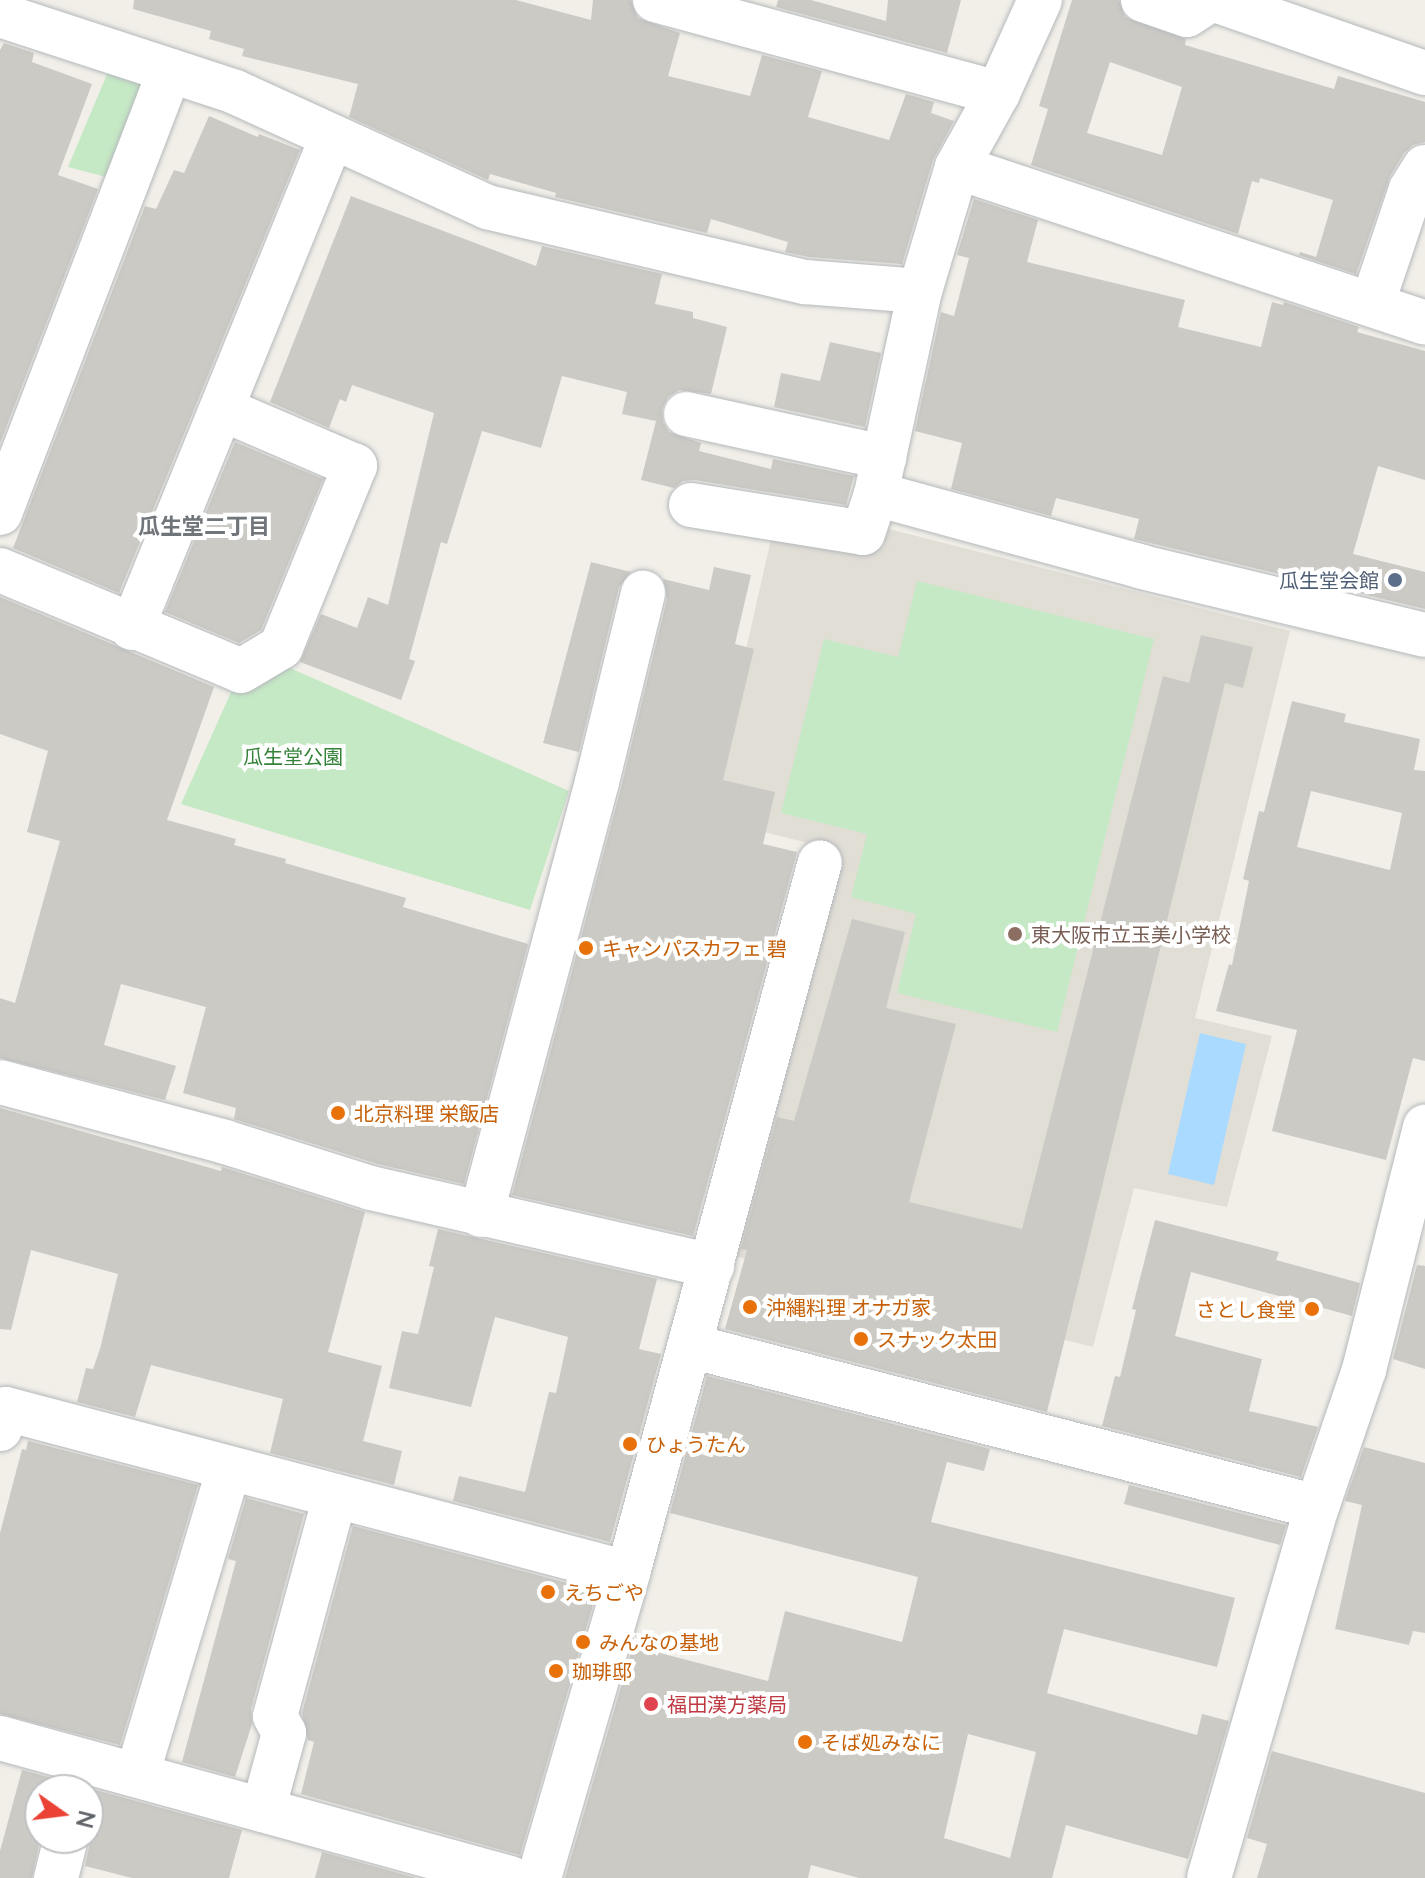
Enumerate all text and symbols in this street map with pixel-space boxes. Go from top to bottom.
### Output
district label: 瓜生堂二丁目 [138,513,270,539]
place label: 瓜生堂会館 [1279,568,1379,592]
marker: 瓜生堂会館 [1386,571,1404,589]
park label: 瓜生堂公園 [243,744,343,768]
place label: 東大阪市立玉美小学校 [1031,922,1231,946]
marker: 東大阪市立玉美小学校 [1006,925,1024,943]
place label: キャンパスカフェ 碧 [602,936,787,960]
marker: キャンパスカフェ 碧 [577,939,595,957]
place label: 北京料理 栄飯店 [354,1101,499,1125]
marker: 北京料理 栄飯店 [329,1104,347,1122]
place label: 沖縄料理 オナガ家 [766,1295,931,1319]
place label: さとし食堂 [1196,1297,1296,1321]
marker: 沖縄料理 オナガ家 [741,1298,759,1316]
marker: さとし食堂 [1303,1300,1321,1318]
place label: スナック太田 [877,1327,997,1351]
marker: スナック太田 [852,1330,870,1348]
place label: ひょうたん [646,1432,746,1456]
marker: ひょうたん [621,1435,639,1453]
place label: えちごや [564,1580,644,1604]
marker: えちごや [539,1583,557,1601]
place label: みんなの基地 [599,1630,719,1654]
marker: みんなの基地 [574,1633,592,1651]
place label: 珈琲邸 [572,1659,632,1683]
marker: 珈琲邸 [547,1662,565,1680]
place label: 福田漢方薬局 [667,1692,787,1716]
marker: 福田漢方薬局 [642,1695,660,1713]
place label: そば処みなに [821,1730,941,1754]
marker: そば処みなに [796,1733,814,1751]
north arrow [24,1774,104,1854]
text: N [71,1808,101,1831]

